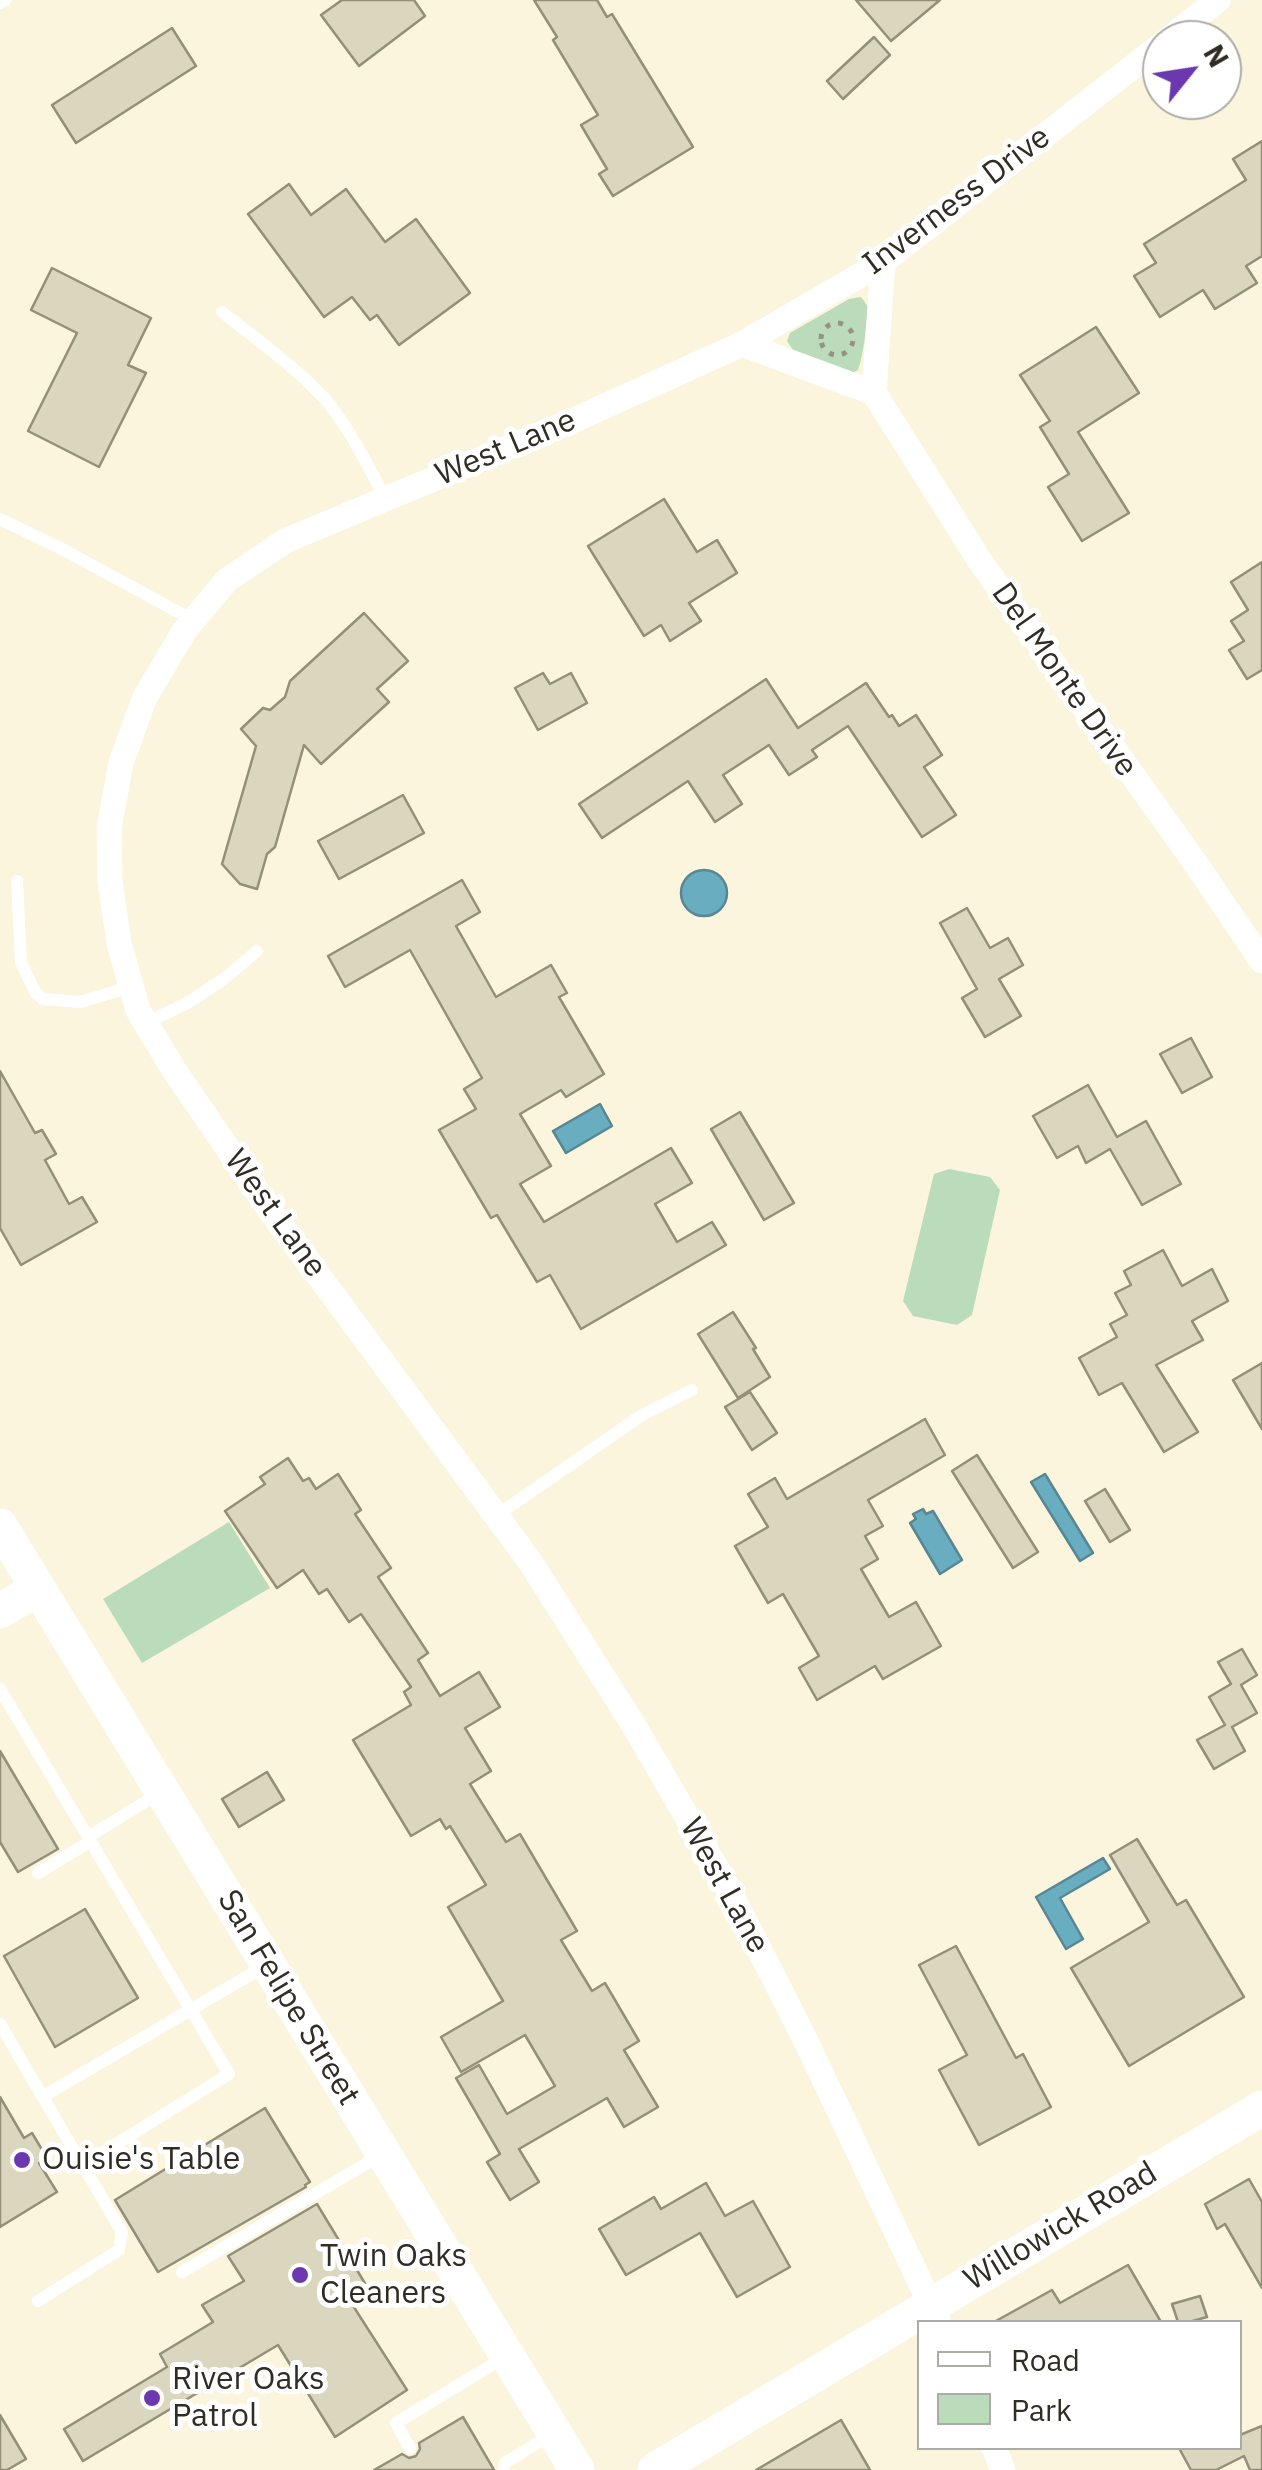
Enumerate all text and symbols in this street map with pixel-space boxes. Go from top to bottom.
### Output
north arrow [1142,20,1242,120]
text: N [1196,38,1238,74]
street label: Inverness Drive [856,118,1058,284]
street label: West Lane [430,401,582,495]
street label: Del Monte Drive [983,576,1145,784]
street label: West Lane [216,1143,334,1285]
street label: West Lane [671,1812,777,1960]
street label: San Felipe Street [209,1883,367,2113]
place label: Ouisie's Table [42,2141,240,2179]
marker: Ouisie's Table [11,2149,33,2171]
street label: Willowick Road [958,2154,1164,2300]
place label: Twin Oaks Cleaners [320,2238,467,2313]
marker: Twin Oaks Cleaners [289,2264,311,2286]
legend [917,2320,1242,2450]
text: Road [1011,2340,1080,2379]
place label: River Oaks Patrol [172,2361,325,2436]
marker: River Oaks Patrol [141,2387,163,2409]
text: Park [1011,2390,1072,2429]

